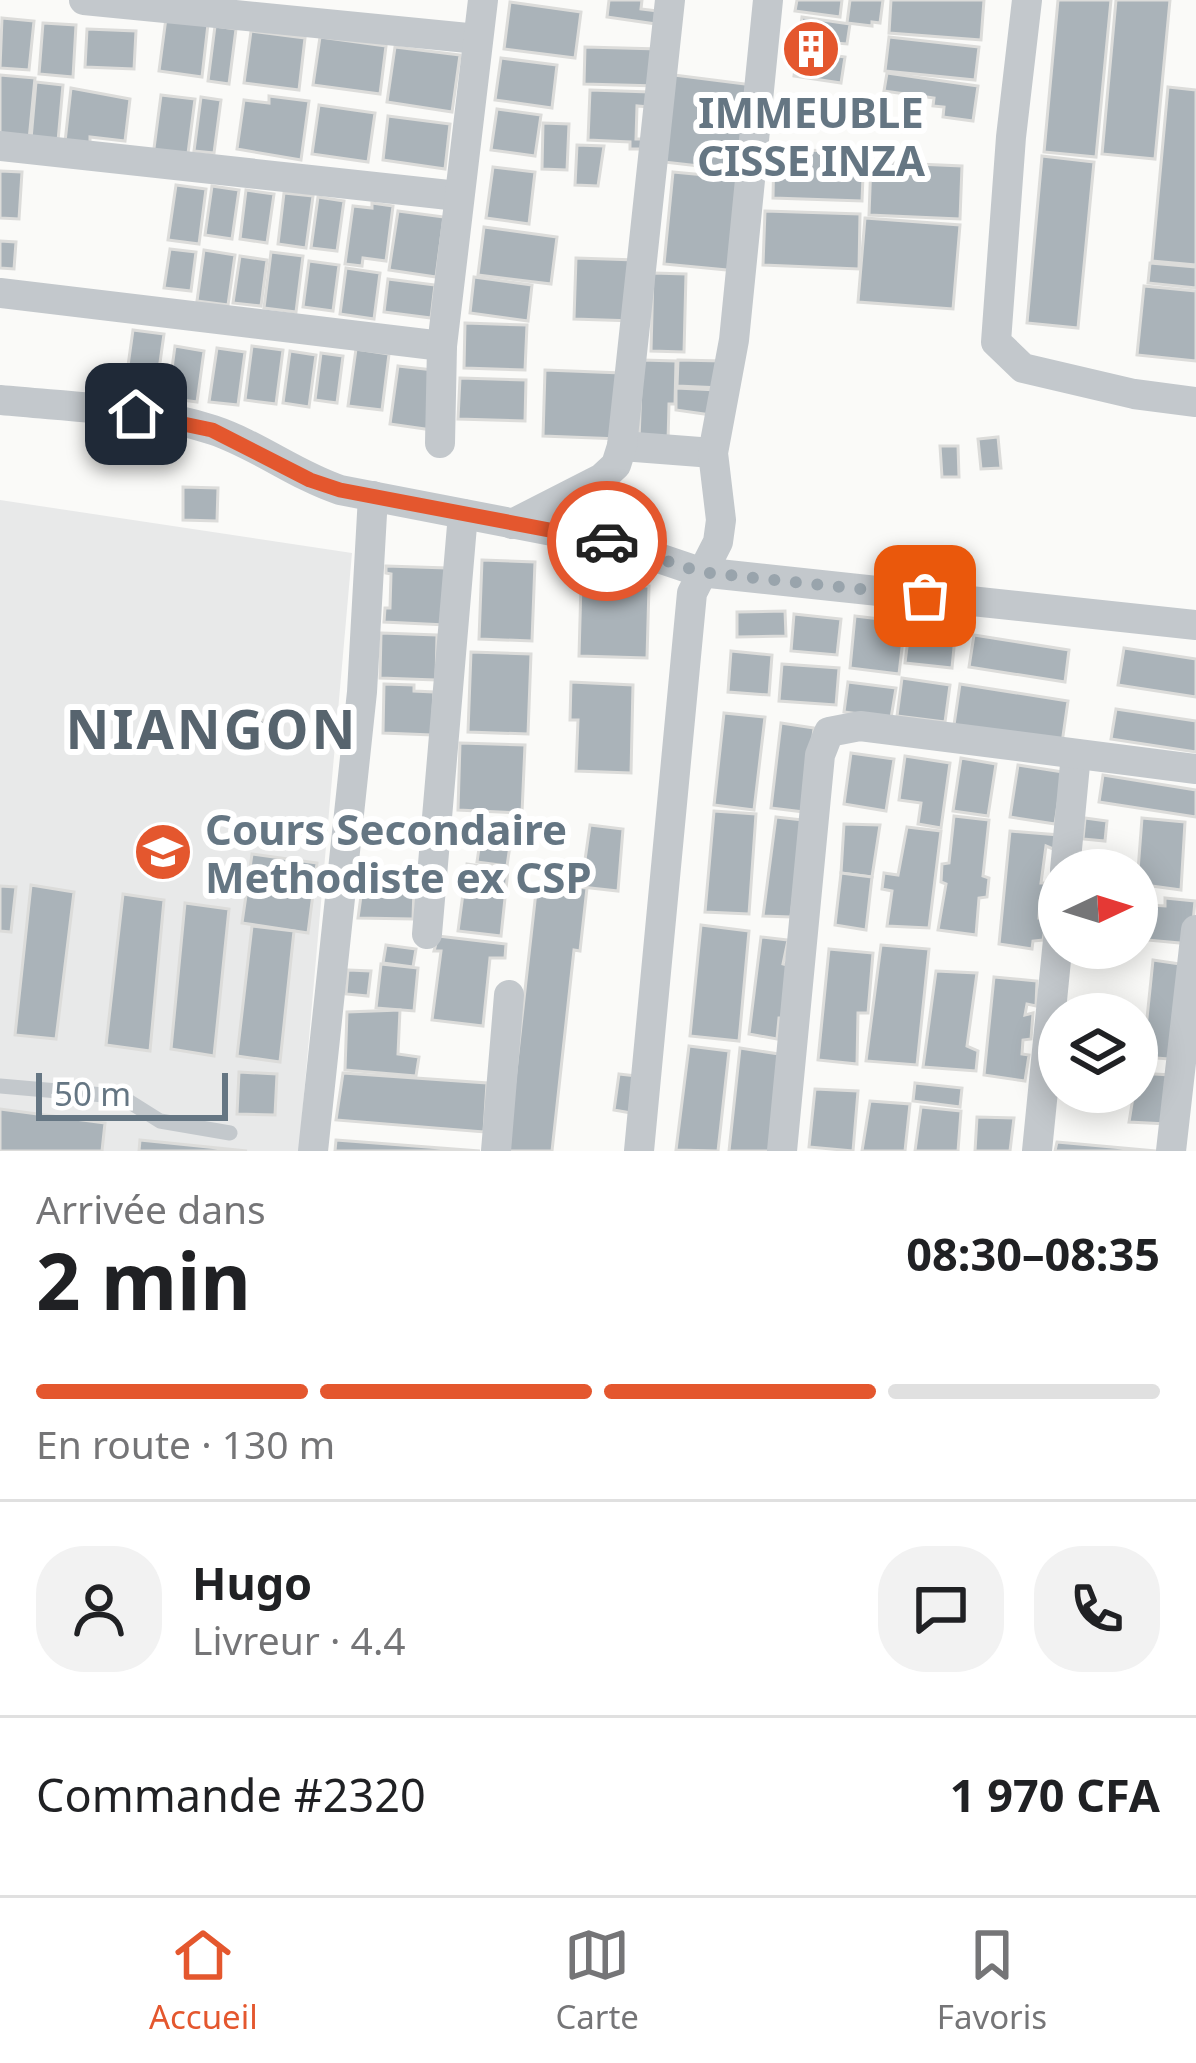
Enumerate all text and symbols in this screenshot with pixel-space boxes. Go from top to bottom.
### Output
building icon: IMMEUBLE CISSE INZA [780,18,842,80]
place label: IMMEUBLE CISSE INZA [697,83,926,188]
pin [85,363,187,465]
icon: home [103,381,169,447]
courier [547,481,667,601]
icon: car [574,508,640,574]
pin [874,545,976,647]
icon: bag [892,563,958,629]
district label: NIANGON [66,691,358,765]
place label: Cours Secondaire Methodiste ex CSP [205,800,592,905]
school or university icon: Cours Secondaire Methodiste ex CSP [132,821,194,883]
north arrow [1038,849,1158,969]
map controls [1038,849,1158,1113]
button: layers [1038,993,1158,1113]
scale bar [36,1067,228,1120]
text: 50 m [54,1071,131,1116]
text: Arrivée dans [36,1182,266,1235]
text: 08:30–08:35 [906,1223,1160,1284]
text: 2 min [36,1227,251,1333]
text: En route · 130 m [36,1417,335,1470]
button: person [36,1546,162,1672]
button: chat [878,1546,1004,1672]
button: phone [1034,1546,1160,1672]
text: Hugo [192,1552,312,1613]
text: Livreur · 4.4 [192,1613,406,1666]
text: Commande #2320 [36,1764,426,1825]
text: 1 970 CFA [950,1764,1160,1825]
tab: Accueil [149,1922,258,2039]
tab: Carte [555,1922,639,2039]
tab: Favoris [937,1922,1047,2039]

